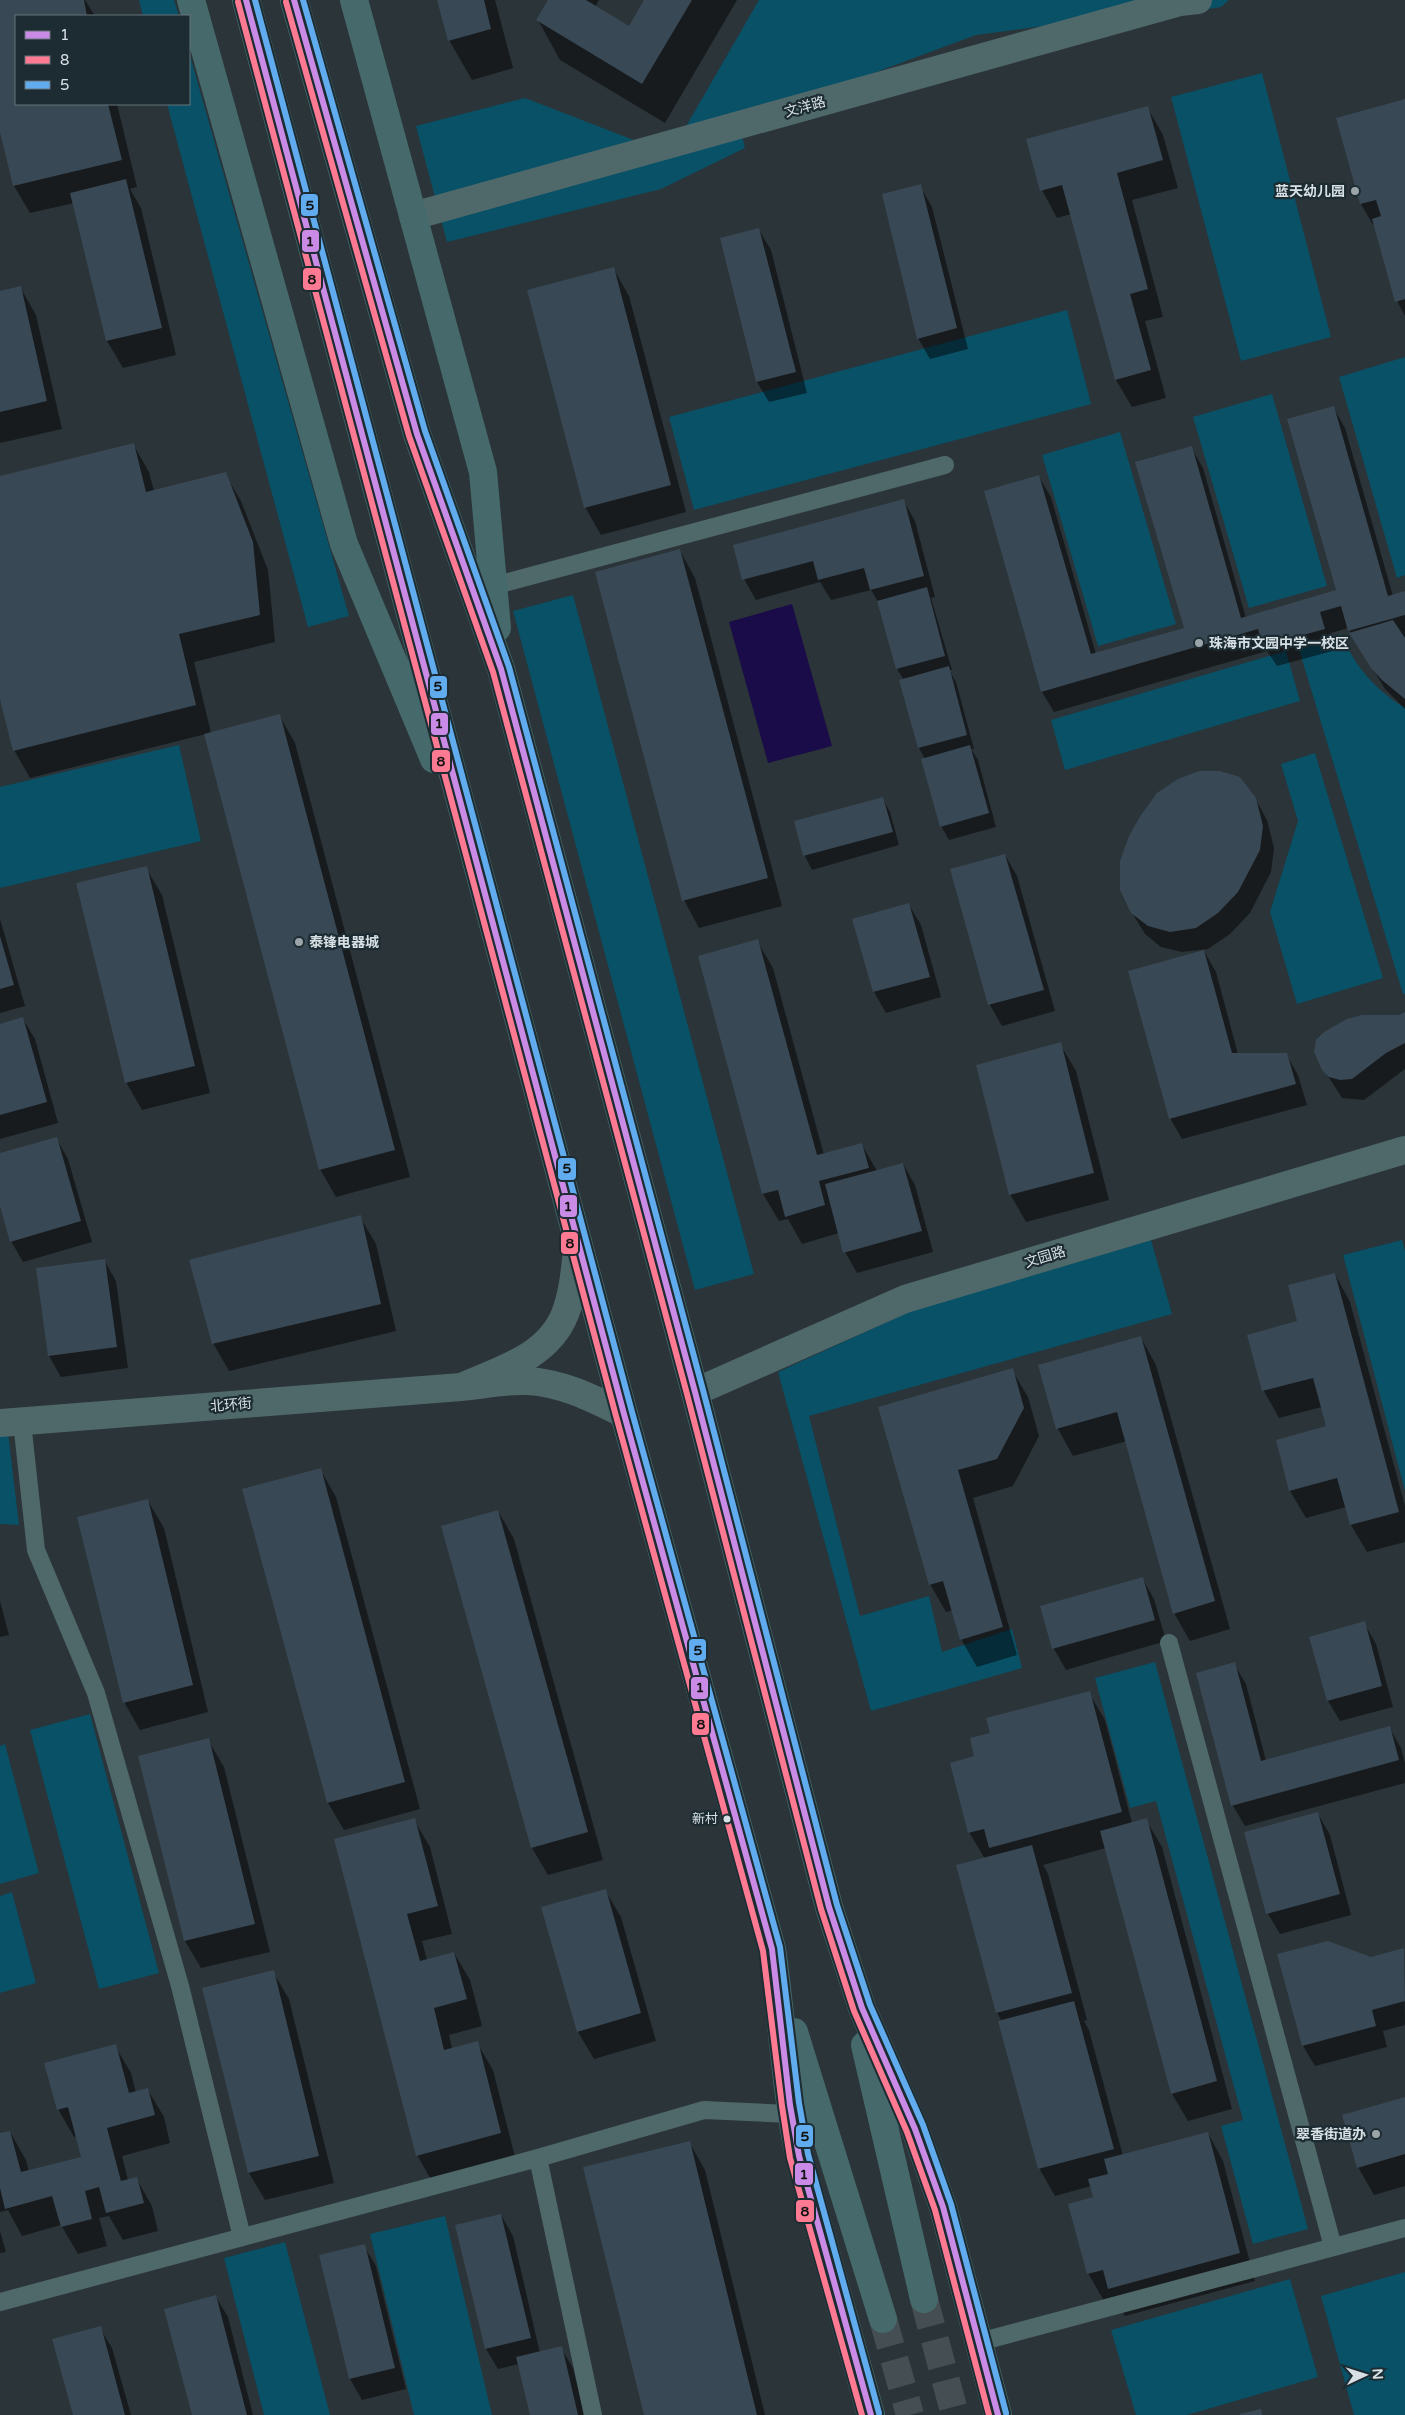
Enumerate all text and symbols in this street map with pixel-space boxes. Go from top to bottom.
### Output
legend [15,15,190,105]
text: 1 [60,26,69,44]
text: 8 [60,51,69,69]
text: 5 [60,76,69,94]
street label: 文洋路 [782,93,828,121]
place label: 蓝天幼儿园 [1275,183,1345,200]
marker: 蓝天幼儿园 [1349,185,1361,197]
line badge: 5 [300,193,319,217]
text: 5 [306,197,315,214]
line badge: 1 [301,229,320,253]
text: 1 [306,233,314,250]
line badge: 8 [302,267,322,291]
text: 8 [308,271,317,288]
place label: 珠海市文园中学一校区 [1209,635,1349,652]
marker: 珠海市文园中学一校区 [1193,637,1205,649]
line badge: 5 [429,675,448,699]
text: 5 [434,678,443,695]
line badge: 1 [430,712,449,736]
text: 1 [435,715,443,732]
line badge: 8 [431,749,451,773]
text: 8 [437,753,446,770]
place label: 泰锋电器城 [309,934,379,951]
marker: 泰锋电器城 [293,936,305,948]
line badge: 5 [557,1157,577,1181]
text: 5 [563,1160,572,1177]
line badge: 1 [559,1194,578,1218]
text: 1 [564,1198,572,1215]
line badge: 8 [560,1231,579,1255]
text: 8 [566,1235,575,1252]
street label: 文园路 [1022,1243,1068,1271]
street label: 北环街 [209,1395,253,1415]
line badge: 5 [688,1638,707,1662]
text: 5 [694,1642,703,1659]
line badge: 1 [690,1676,709,1700]
text: 1 [696,1679,704,1696]
line badge: 8 [691,1712,710,1736]
text: 8 [697,1716,706,1733]
place label: 新村 [692,1811,718,1827]
marker: 新村 [722,1814,732,1824]
line badge: 5 [795,2124,814,2148]
place label: 翠香街道办 [1296,2126,1366,2143]
text: 5 [801,2128,810,2145]
marker: 翠香街道办 [1370,2128,1382,2140]
line badge: 1 [794,2162,814,2186]
text: 1 [800,2166,808,2183]
line badge: 8 [795,2199,815,2223]
text: 8 [801,2203,810,2220]
north arrow [1340,2350,1390,2400]
text: N [1369,2368,1386,2380]

